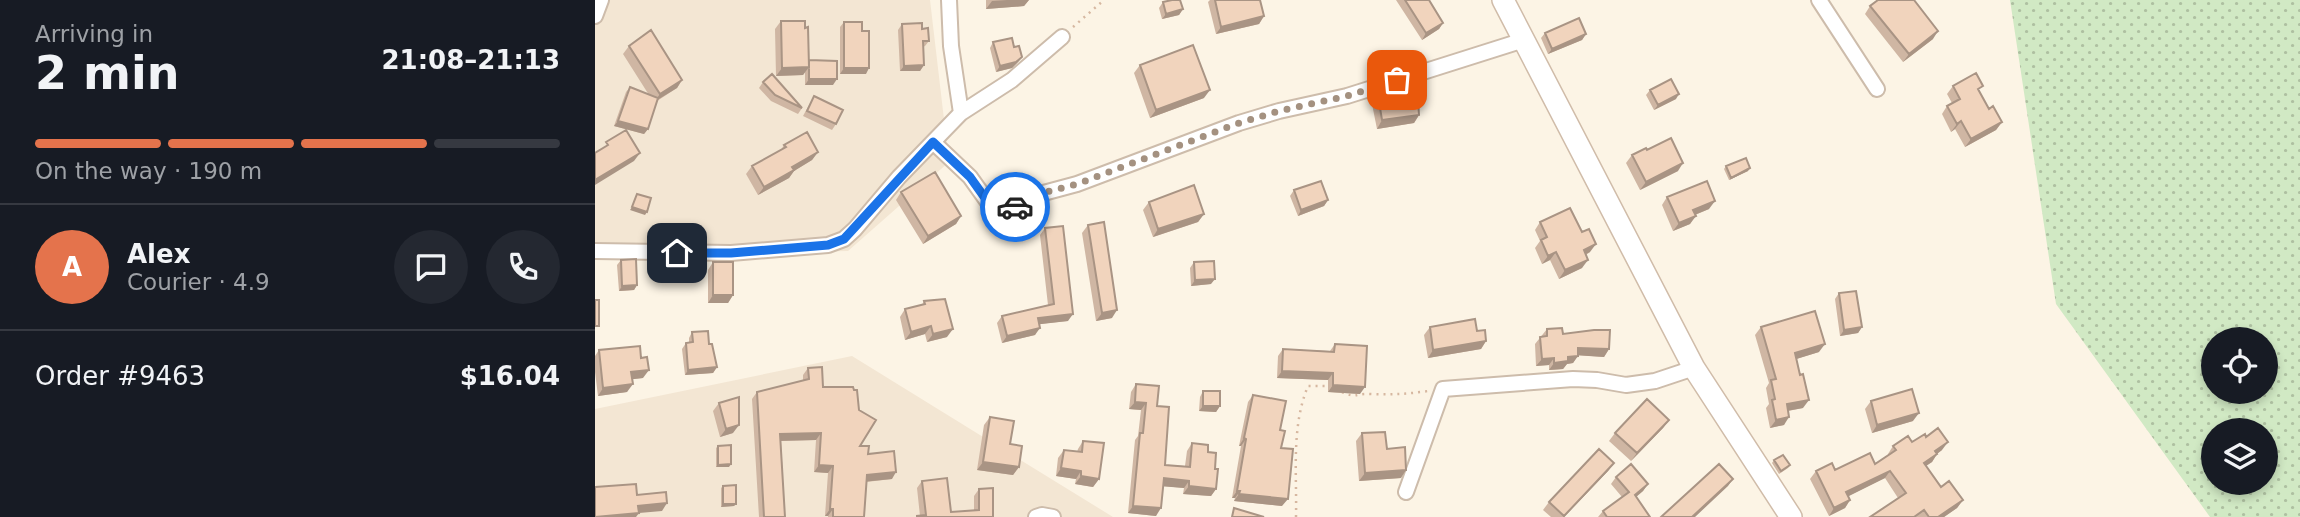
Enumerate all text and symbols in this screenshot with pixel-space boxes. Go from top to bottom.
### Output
text: Arriving in [35,21,153,47]
text: 21:08–21:13 [381,45,560,75]
text: 2 min [35,46,179,100]
pin [1367,50,1427,110]
icon: bag [1378,61,1416,99]
text: On the way · 190 m [35,158,262,184]
courier [980,172,1050,242]
icon: car [996,188,1034,226]
pin [647,223,707,283]
button: chat [394,230,468,304]
button: phone [486,230,560,304]
icon: home [658,234,696,272]
text: Alex [127,239,190,269]
text: A [62,252,82,282]
text: Courier · 4.9 [127,269,270,295]
map controls [2201,327,2278,495]
button: locate [2201,327,2278,404]
text: Order #9463 [35,361,205,391]
text: $16.04 [460,361,560,391]
button: layers [2201,418,2278,495]

